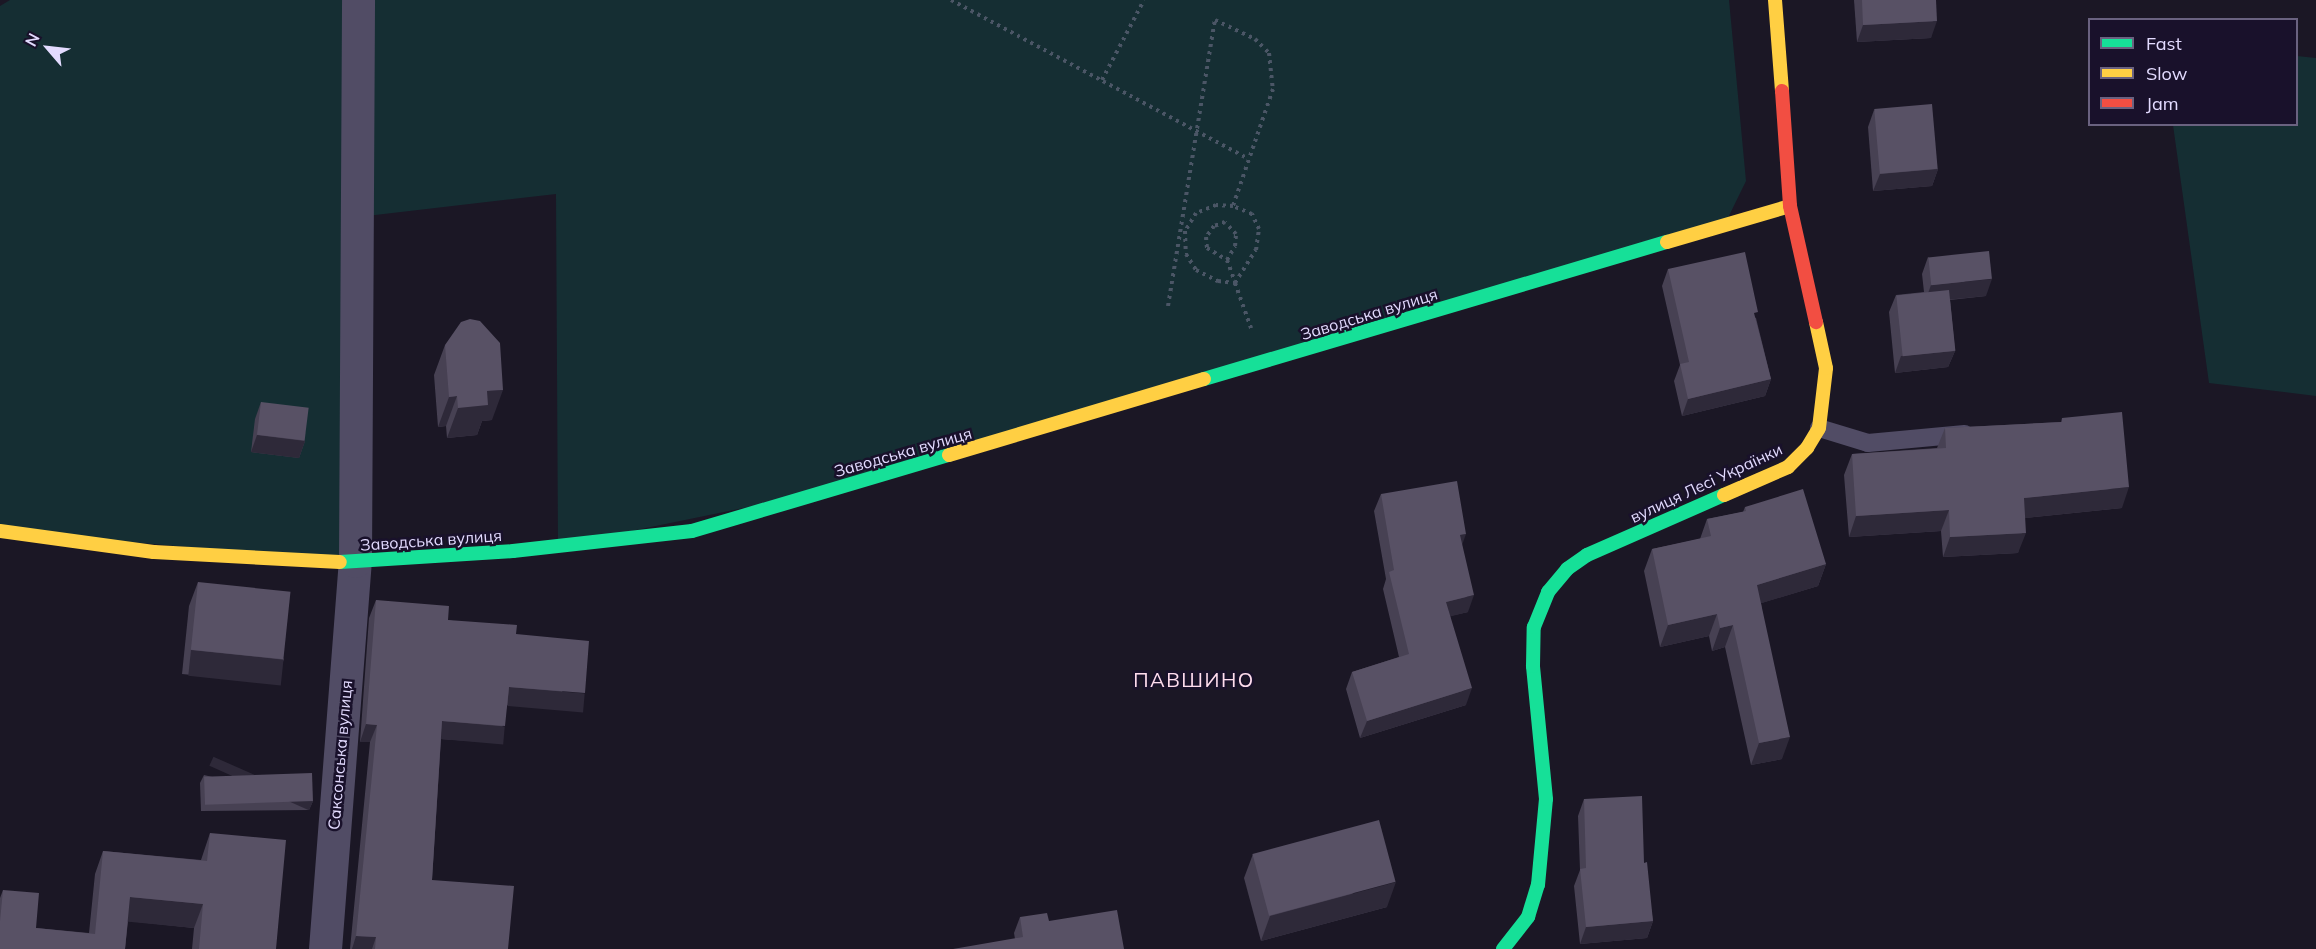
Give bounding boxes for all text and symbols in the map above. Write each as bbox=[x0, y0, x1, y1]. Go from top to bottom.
north arrow bbox=[18, 18, 78, 78]
legend bbox=[2088, 18, 2298, 126]
text: N bbox=[20, 30, 44, 50]
text: Fast bbox=[2146, 32, 2182, 55]
text: Slow bbox=[2146, 62, 2187, 85]
text: Jam bbox=[2146, 92, 2179, 115]
street label: Заводська вулиця bbox=[1298, 284, 1440, 344]
street label: Заводська вулиця bbox=[832, 423, 974, 481]
street label: вулиця Лесі Українки bbox=[1627, 439, 1785, 527]
street label: Заводська вулиця bbox=[359, 525, 503, 555]
district label: ПАВШИНО bbox=[1133, 667, 1255, 691]
street label: Саксонська вулиця bbox=[324, 679, 356, 831]

